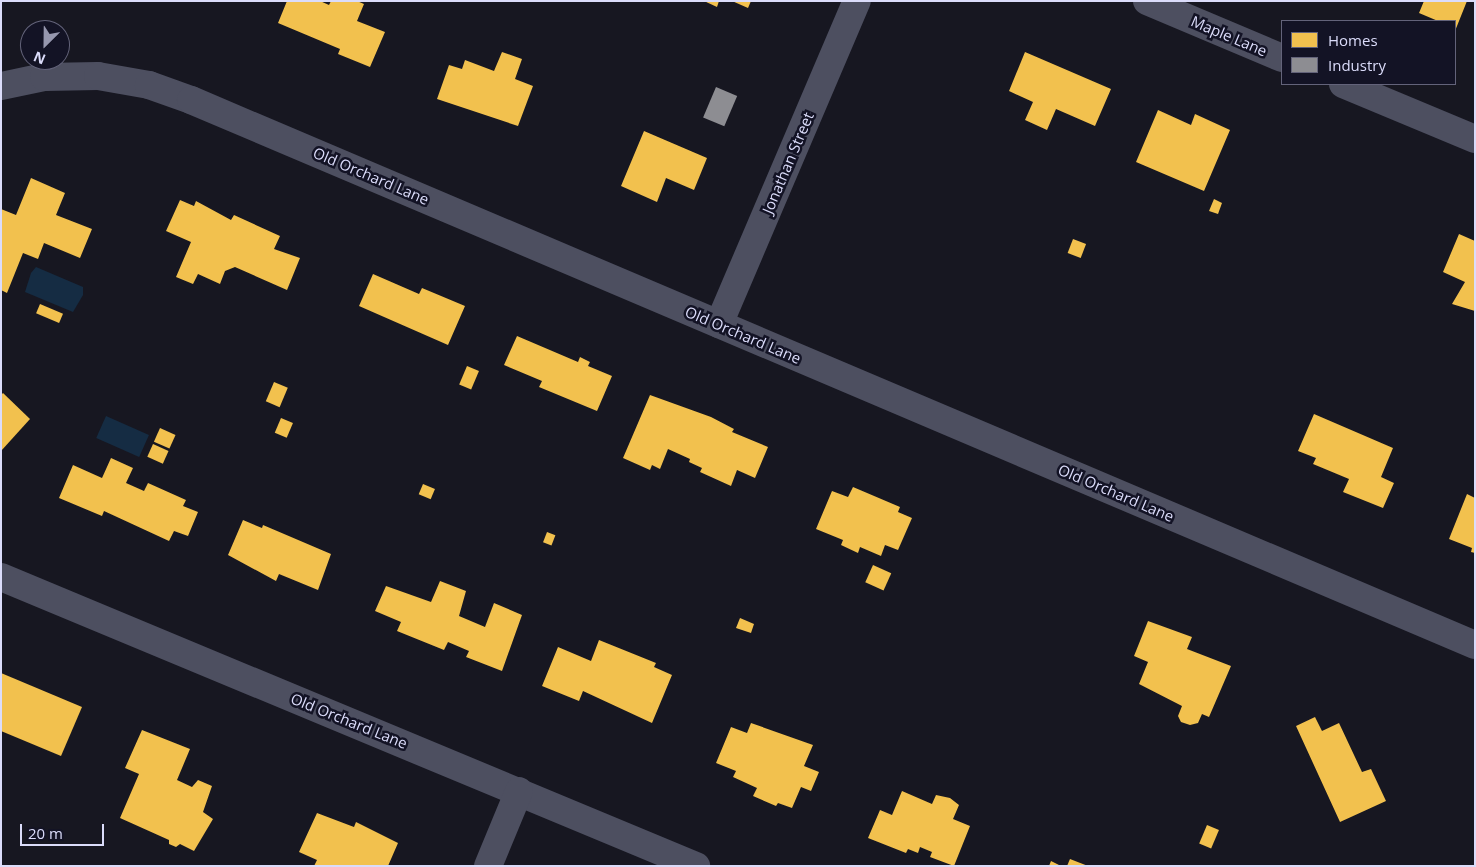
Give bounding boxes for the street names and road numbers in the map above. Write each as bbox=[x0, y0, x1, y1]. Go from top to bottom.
street label: Maple Lane bbox=[1188, 12, 1270, 60]
street label: Jonathan Street bbox=[759, 110, 817, 216]
street label: Old Orchard Lane bbox=[310, 143, 432, 209]
street label: Old Orchard Lane bbox=[682, 302, 804, 368]
street label: Old Orchard Lane bbox=[1055, 460, 1177, 526]
street label: Old Orchard Lane bbox=[288, 689, 410, 753]

